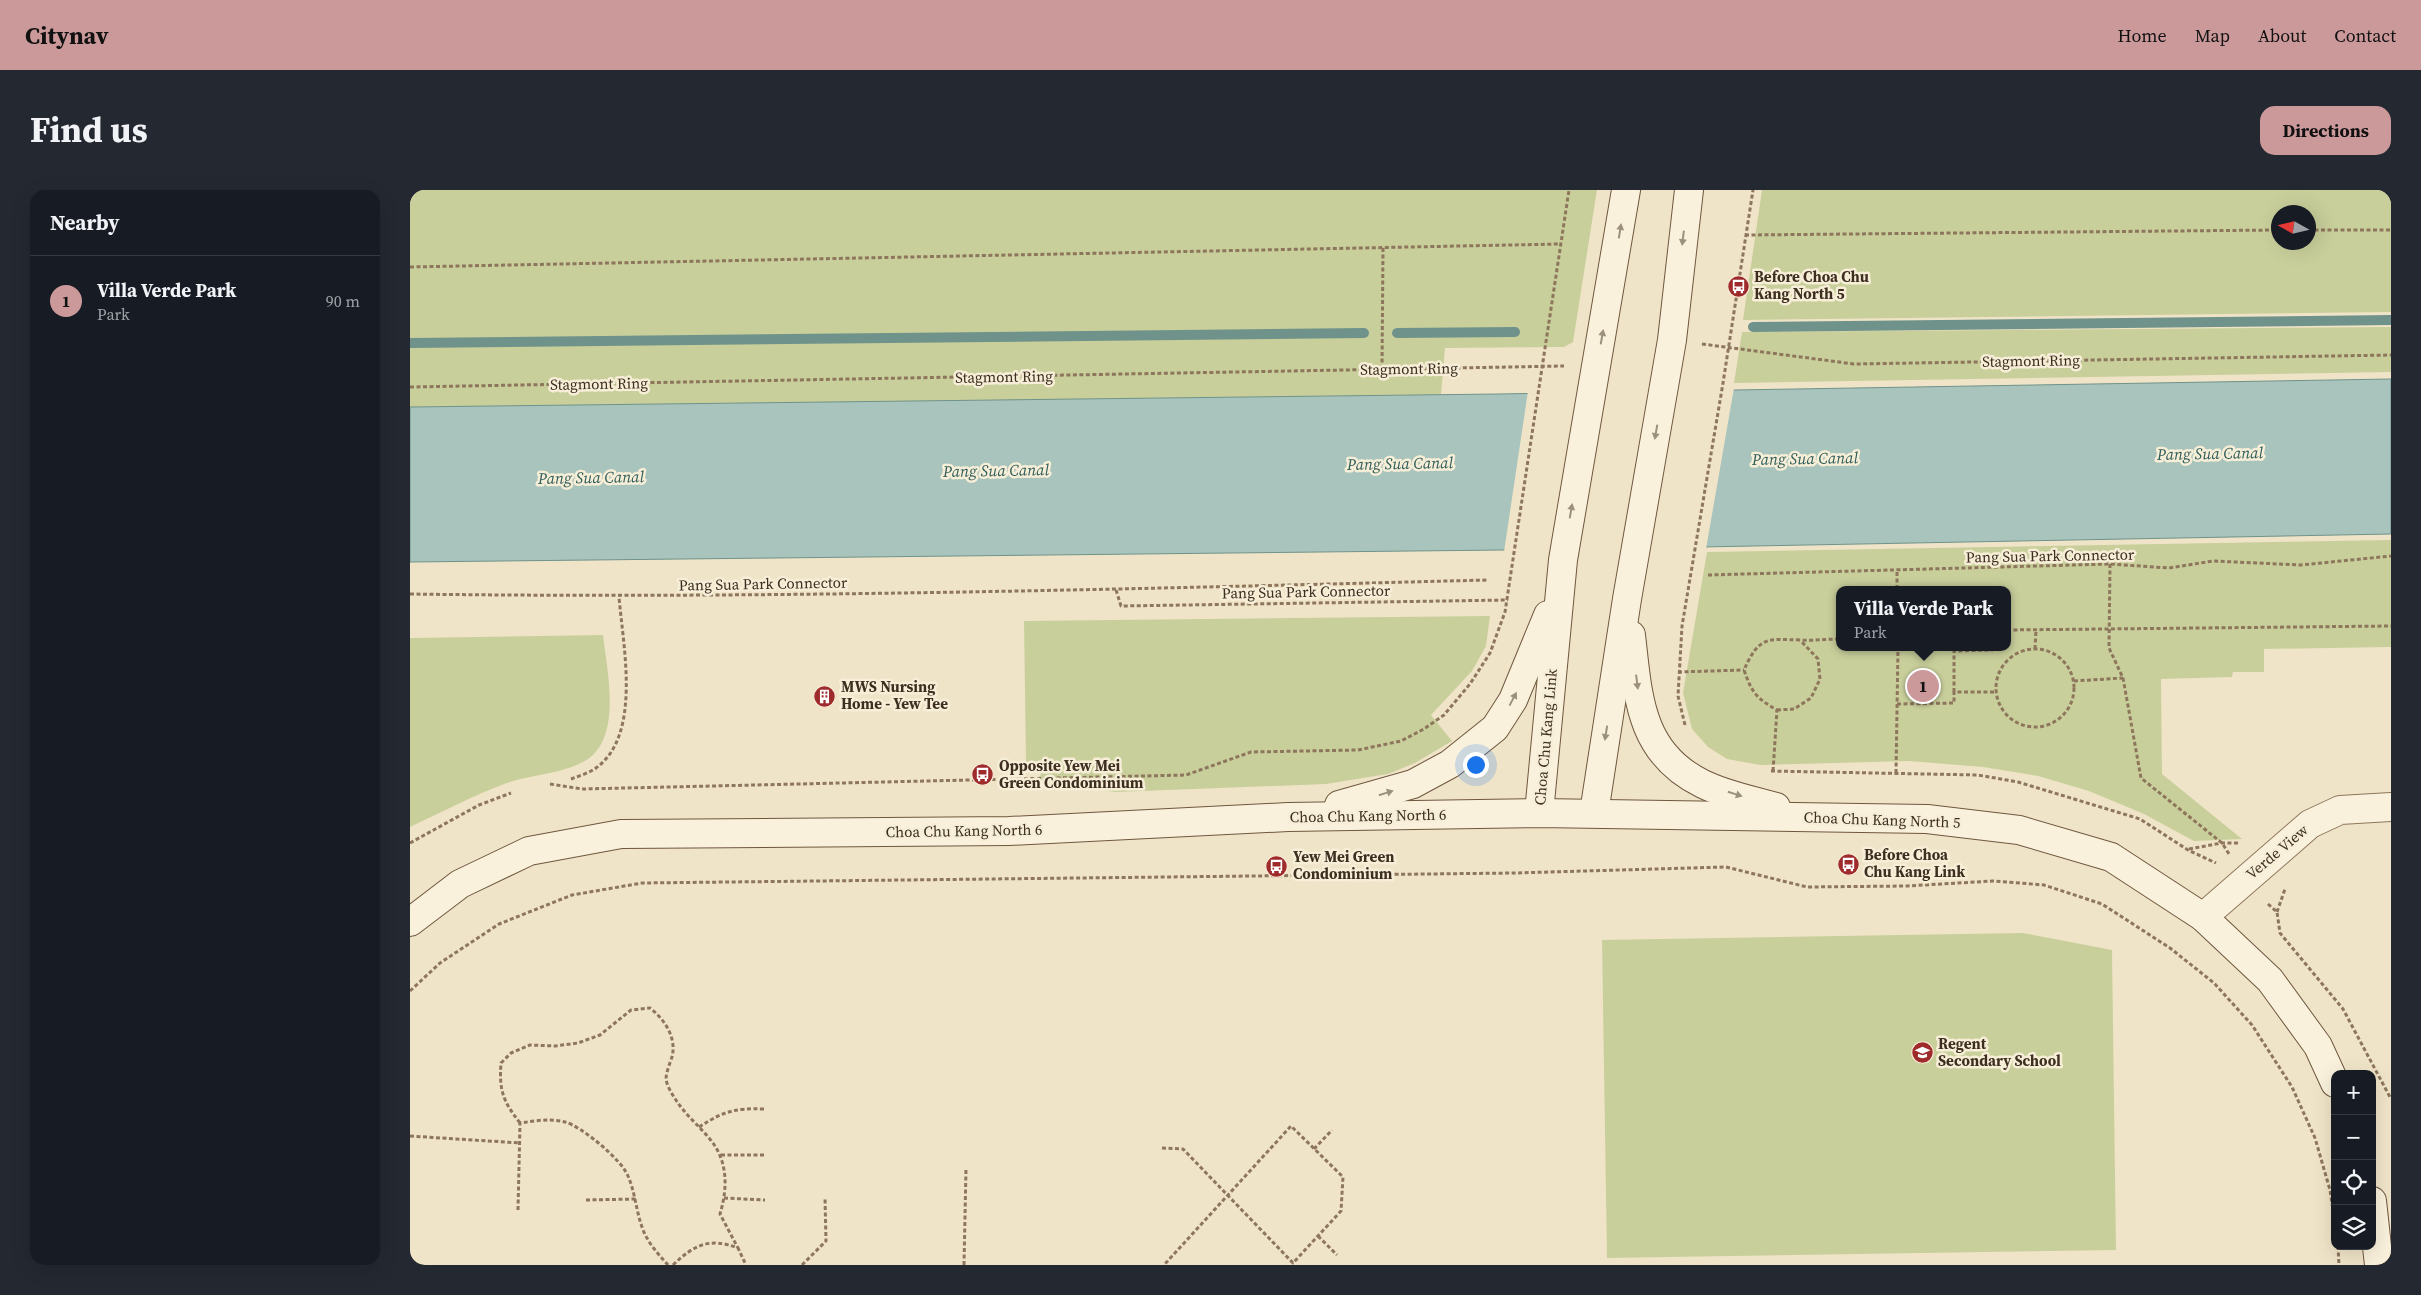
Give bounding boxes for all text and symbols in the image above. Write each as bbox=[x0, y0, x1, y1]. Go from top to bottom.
text: Citynav bbox=[25, 19, 109, 52]
text: Home bbox=[2118, 23, 2167, 48]
text: Map bbox=[2195, 23, 2230, 48]
text: About bbox=[2258, 23, 2306, 48]
text: Contact bbox=[2334, 23, 2396, 48]
text: Find us bbox=[30, 106, 148, 154]
button: Directions bbox=[2260, 106, 2391, 155]
north arrow bbox=[2271, 205, 2316, 250]
text: Nearby bbox=[50, 208, 120, 237]
one-way arrow bbox=[1616, 222, 1624, 238]
one-way arrow bbox=[1679, 231, 1687, 247]
place label: Before Choa Chu Kang North 5 bbox=[1754, 266, 1869, 304]
bus stop icon: Before Choa Chu Kang North 5 bbox=[1726, 274, 1750, 298]
text: Villa Verde Park bbox=[97, 277, 236, 303]
text: 1 bbox=[62, 290, 70, 312]
text: 90 m bbox=[326, 290, 360, 312]
text: Park bbox=[97, 303, 130, 325]
one-way arrow bbox=[1599, 329, 1607, 345]
street label: Stagmont Ring bbox=[1982, 349, 2080, 372]
street label: Stagmont Ring bbox=[1360, 357, 1458, 380]
street label: Stagmont Ring bbox=[955, 365, 1053, 388]
street label: Stagmont Ring bbox=[550, 372, 648, 395]
one-way arrow bbox=[1651, 425, 1659, 441]
water label: Pang Sua Canal bbox=[2156, 441, 2264, 465]
water label: Pang Sua Canal bbox=[1751, 446, 1859, 470]
water label: Pang Sua Canal bbox=[1346, 451, 1454, 475]
water label: Pang Sua Canal bbox=[942, 458, 1050, 482]
water label: Pang Sua Canal bbox=[537, 465, 645, 489]
one-way arrow bbox=[1568, 503, 1576, 519]
street label: Pang Sua Park Connector bbox=[1965, 544, 2135, 567]
street label: Pang Sua Park Connector bbox=[678, 572, 848, 595]
street label: Pang Sua Park Connector bbox=[1221, 580, 1391, 603]
popup bbox=[1836, 586, 2011, 651]
text: Villa Verde Park bbox=[1854, 595, 1993, 621]
text: Park bbox=[1854, 621, 1887, 643]
street label: Choa Chu Kang Link bbox=[1529, 667, 1562, 806]
pin: 1 bbox=[1907, 667, 1939, 705]
one-way arrow bbox=[1633, 674, 1641, 690]
place label: MWS Nursing Home - Yew Tee bbox=[841, 676, 948, 714]
building icon: MWS Nursing Home - Yew Tee bbox=[813, 684, 837, 708]
one-way arrow bbox=[1509, 691, 1517, 706]
one-way arrow bbox=[1602, 726, 1610, 742]
your location bbox=[1463, 752, 1489, 778]
place label: Opposite Yew Mei Green Condominium bbox=[999, 755, 1144, 793]
bus stop icon: Opposite Yew Mei Green Condominium bbox=[971, 763, 995, 787]
one-way arrow bbox=[1379, 788, 1394, 796]
one-way arrow bbox=[1728, 791, 1743, 799]
street label: Choa Chu Kang North 6 bbox=[1289, 804, 1447, 827]
street label: Choa Chu Kang North 5 bbox=[1803, 806, 1961, 833]
street label: Choa Chu Kang North 6 bbox=[885, 819, 1043, 842]
street label: Verde View bbox=[2241, 819, 2313, 884]
place label: Before Choa Chu Kang Link bbox=[1864, 844, 1965, 882]
place label: Yew Mei Green Condominium bbox=[1293, 846, 1394, 884]
bus stop icon: Before Choa Chu Kang Link bbox=[1836, 852, 1860, 876]
bus stop icon: Yew Mei Green Condominium bbox=[1265, 854, 1289, 878]
place label: Regent Secondary School bbox=[1938, 1033, 2061, 1071]
school or university icon: Regent Secondary School bbox=[1910, 1041, 1934, 1065]
map controls bbox=[2331, 1070, 2376, 1250]
button: + bbox=[2331, 1070, 2376, 1115]
button: − bbox=[2331, 1115, 2376, 1160]
button: locate bbox=[2331, 1160, 2376, 1205]
button: layers bbox=[2331, 1205, 2376, 1250]

